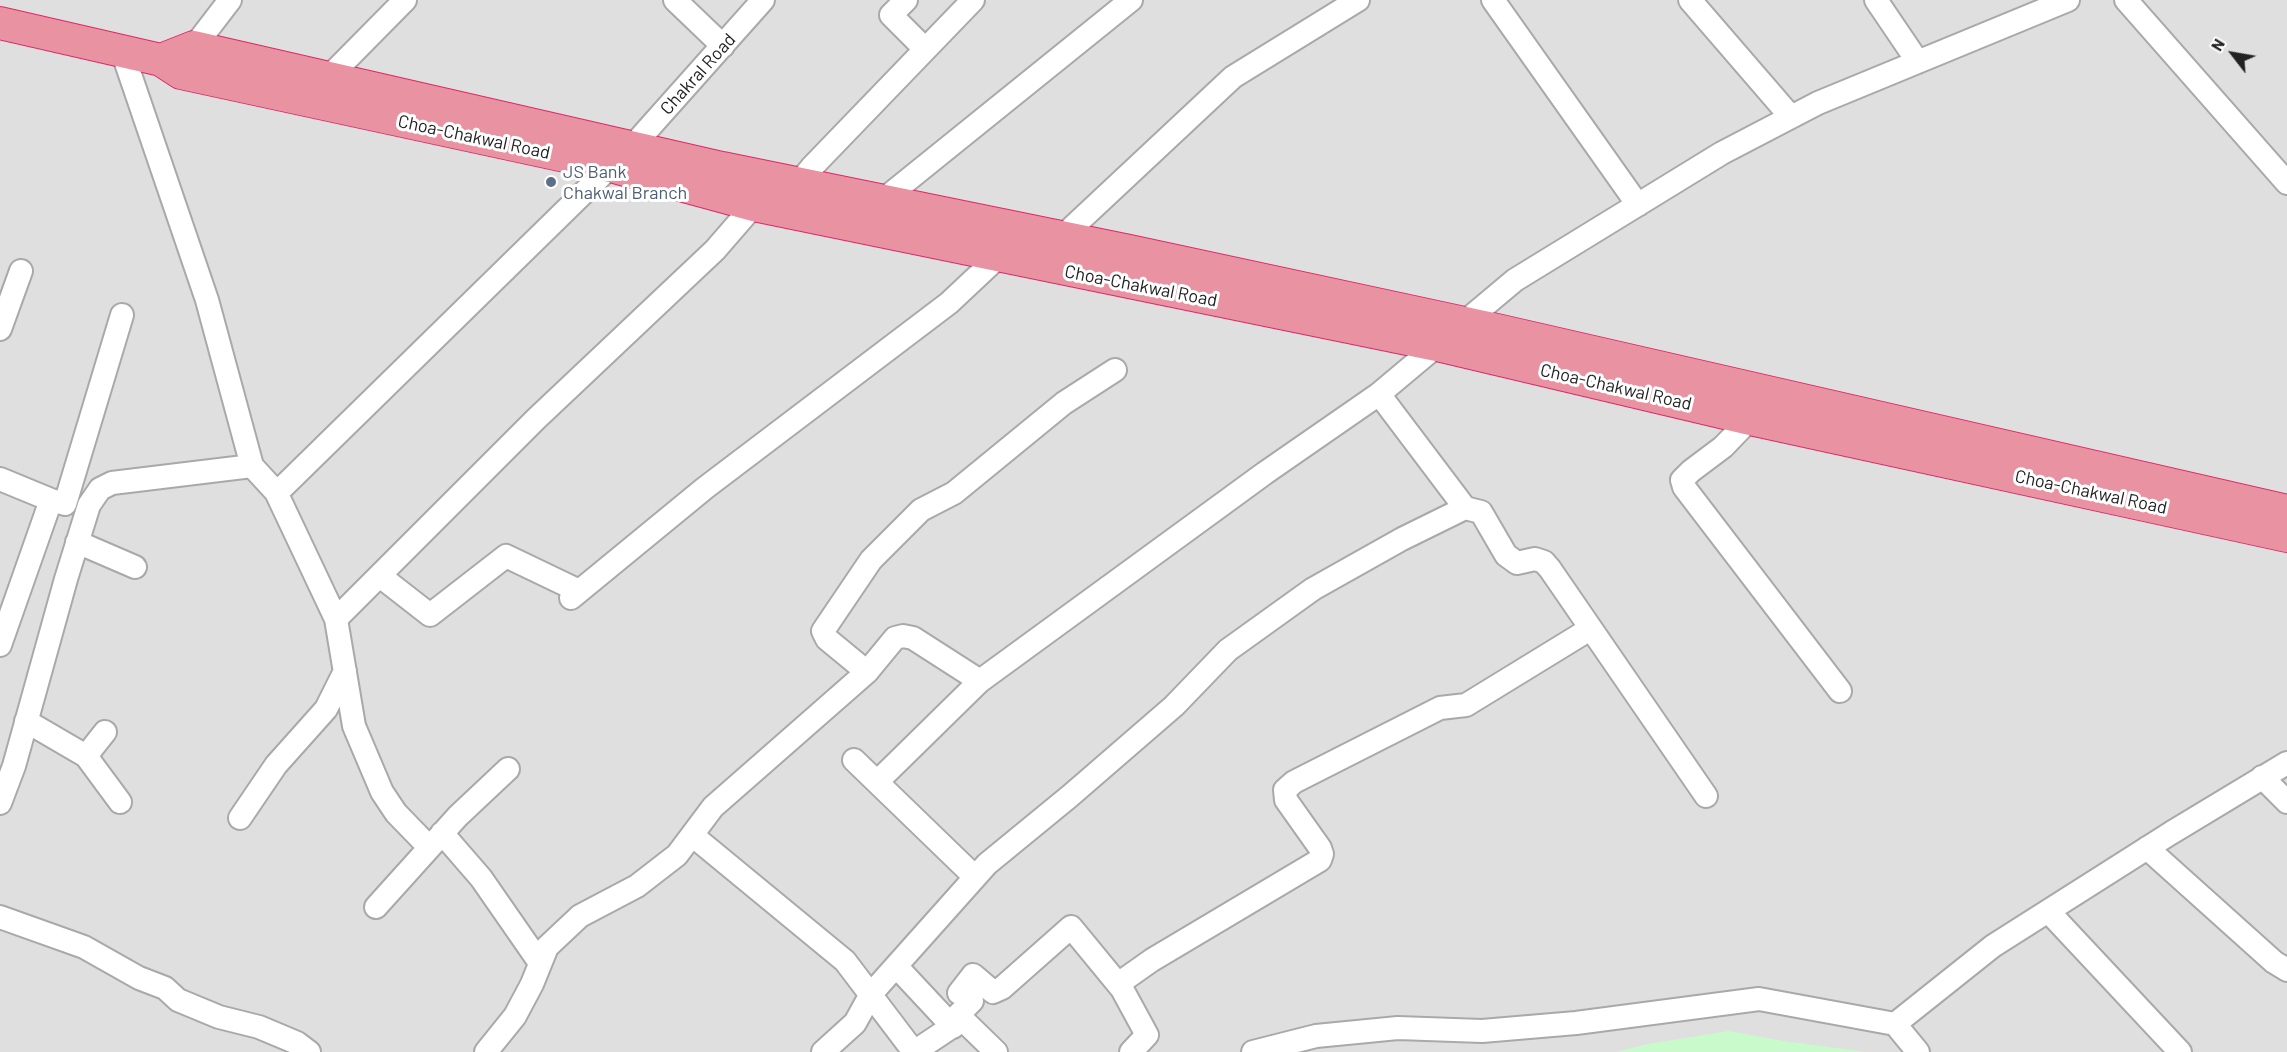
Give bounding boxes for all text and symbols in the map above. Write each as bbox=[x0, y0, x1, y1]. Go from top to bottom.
north arrow bbox=[2203, 24, 2263, 84]
street label: Chakral Road bbox=[656, 29, 740, 119]
text: N bbox=[2206, 35, 2228, 54]
street label: Choa-Chakwal Road bbox=[396, 110, 552, 164]
place label: JS Bank Chakwal Branch bbox=[563, 161, 687, 204]
marker: JS Bank Chakwal Branch bbox=[544, 175, 558, 189]
street label: Choa-Chakwal Road bbox=[1063, 261, 1219, 311]
street label: Choa-Chakwal Road bbox=[1538, 359, 1694, 415]
street label: Choa-Chakwal Road bbox=[2013, 465, 2169, 519]

